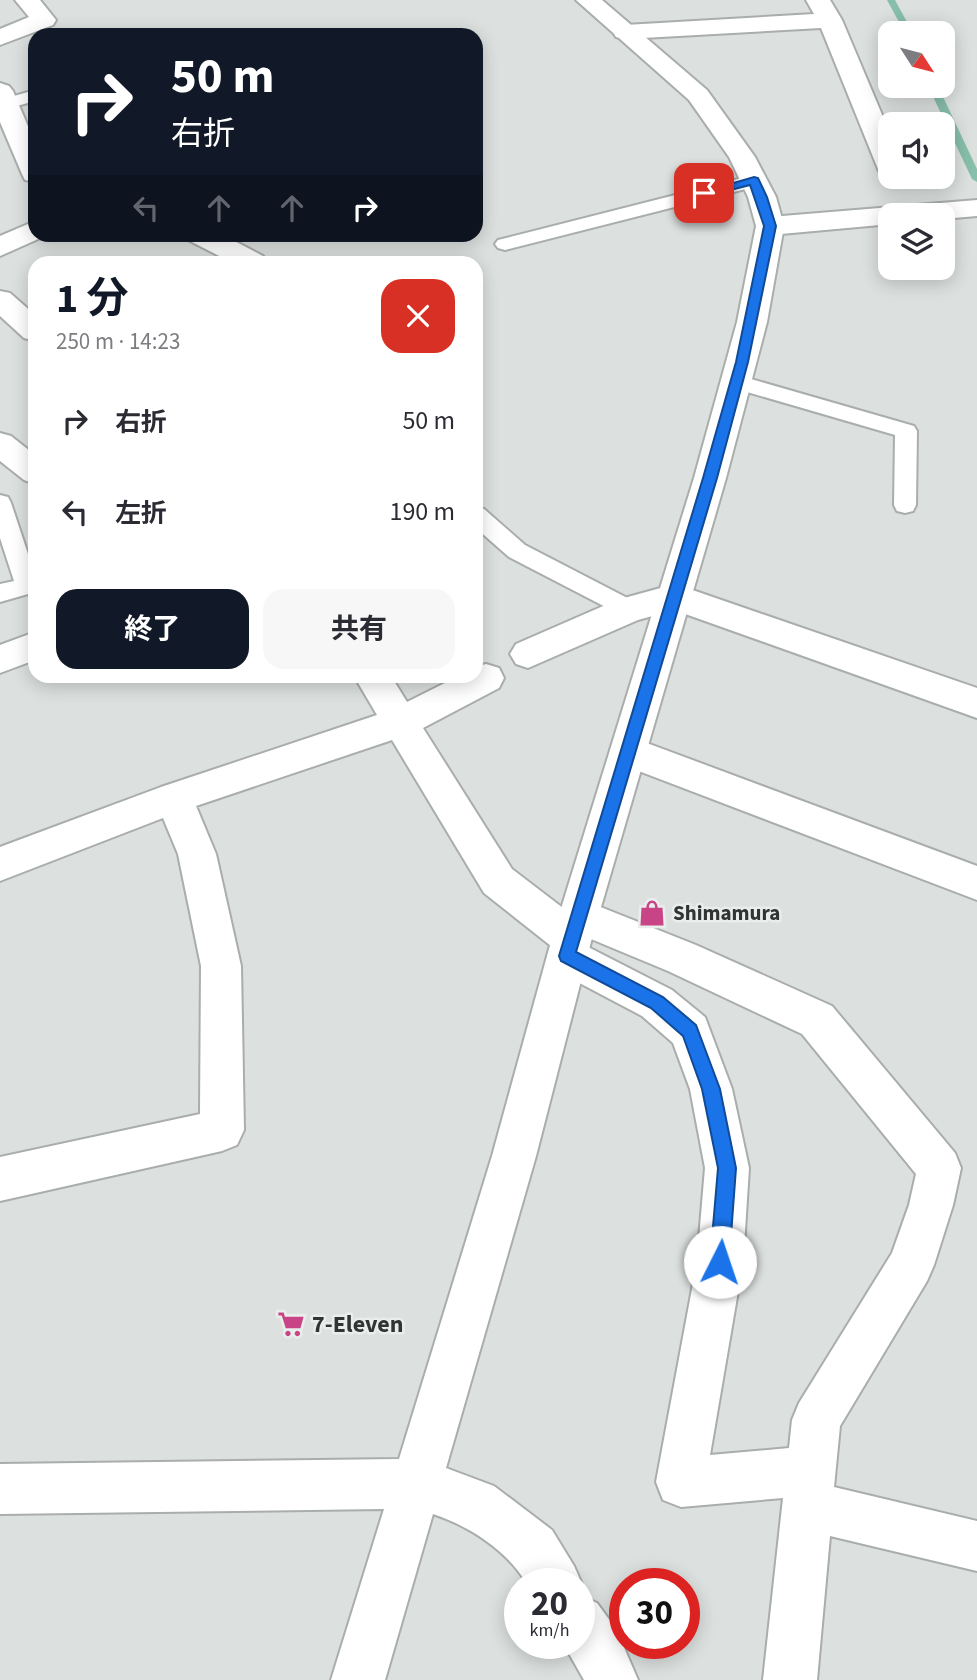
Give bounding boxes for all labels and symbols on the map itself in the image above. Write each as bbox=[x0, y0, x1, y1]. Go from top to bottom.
north arrow bbox=[878, 21, 956, 98]
pin bbox=[674, 163, 734, 223]
shop icon: Shimamura bbox=[637, 898, 667, 928]
place label: Shimamura bbox=[673, 898, 780, 928]
position arrow bbox=[683, 1225, 757, 1299]
place label: 7-Eleven bbox=[312, 1307, 403, 1342]
supermarket icon: 7-Eleven bbox=[276, 1309, 306, 1339]
speed limit sign: 30 bbox=[609, 1568, 700, 1659]

